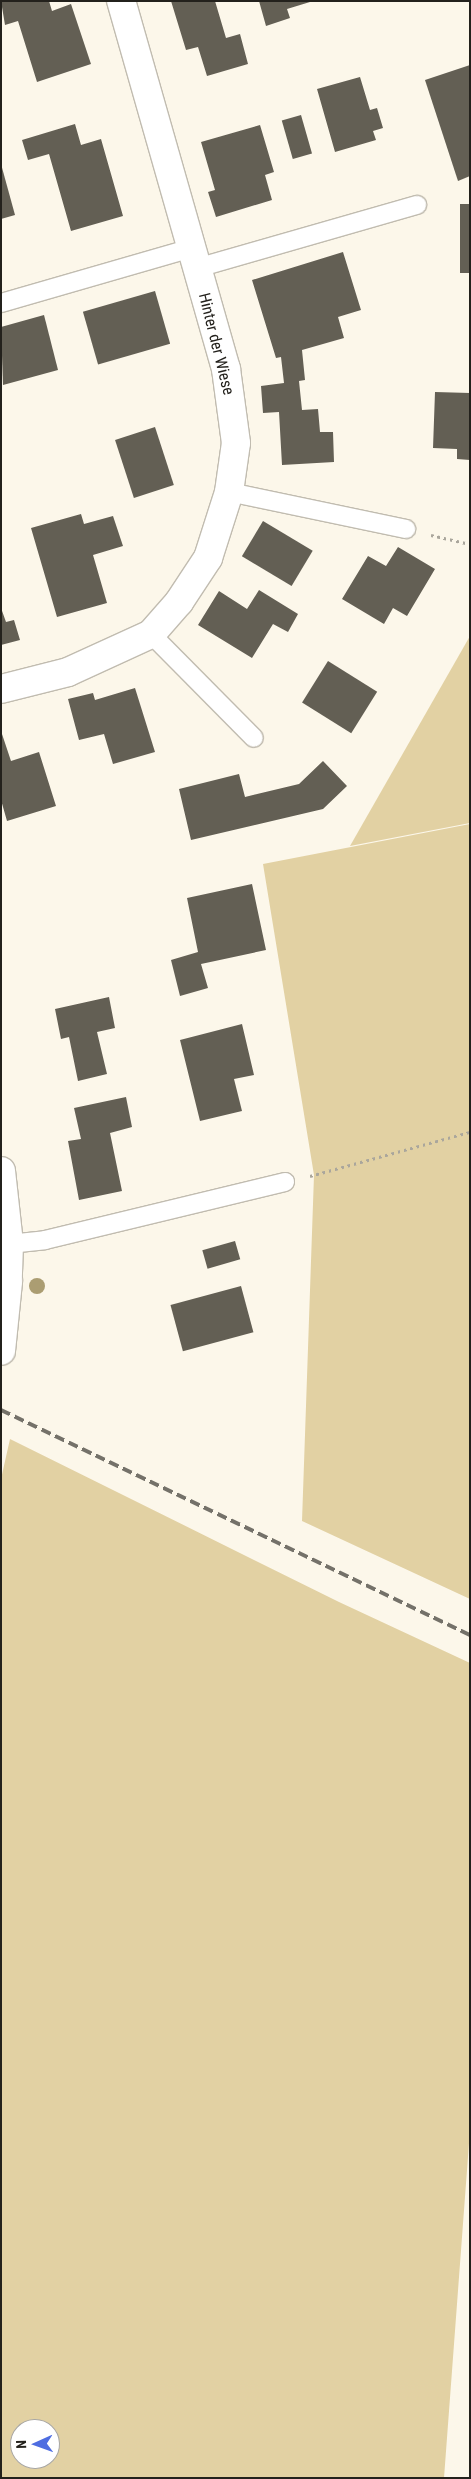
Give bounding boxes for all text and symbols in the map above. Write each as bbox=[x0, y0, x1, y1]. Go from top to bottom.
street label: Hinter der Wiese bbox=[194, 291, 238, 397]
north arrow bbox=[10, 2419, 60, 2469]
text: N bbox=[13, 2440, 29, 2449]

